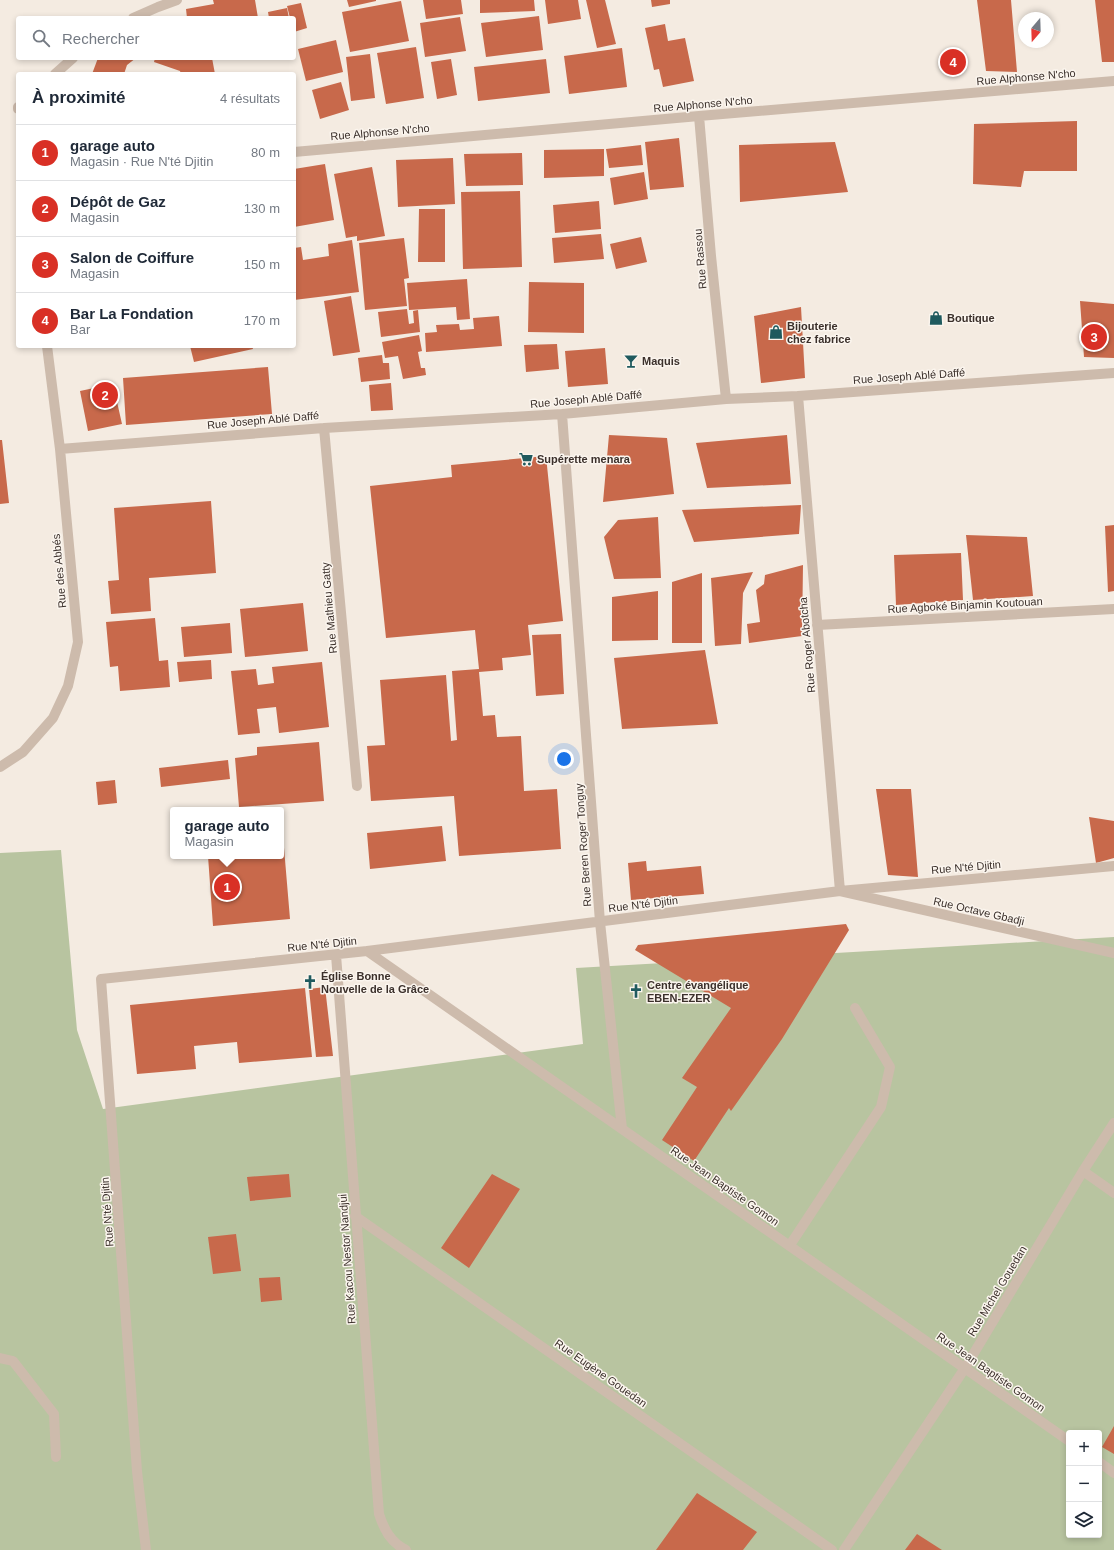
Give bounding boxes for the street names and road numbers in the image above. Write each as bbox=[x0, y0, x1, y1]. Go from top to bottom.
street label: Rue Alphonse N'cho bbox=[976, 67, 1076, 87]
street label: Rue Alphonse N'cho bbox=[653, 94, 753, 114]
street label: Rue Alphonse N'cho bbox=[330, 122, 430, 142]
street label: Rue Rassou bbox=[691, 228, 709, 290]
street label: Rue Joseph Ablé Daffé bbox=[853, 366, 965, 386]
street label: Rue Joseph Ablé Daffé bbox=[530, 388, 642, 410]
street label: Rue Joseph Ablé Daffé bbox=[207, 409, 319, 431]
street label: Rue des Abbés bbox=[50, 533, 68, 609]
street label: Rue Mathieu Gatty bbox=[319, 561, 339, 654]
street label: Rue Agboké Binjamin Koutouan bbox=[887, 595, 1043, 615]
street label: Rue Roger Abotcha bbox=[797, 596, 817, 693]
street label: Rue Beren Roger Tonguy bbox=[573, 782, 593, 907]
street label: Rue N'té Djitin bbox=[931, 858, 1001, 876]
street label: Rue N'té Djitin bbox=[608, 894, 678, 914]
street label: Rue Octave Gbadji bbox=[932, 895, 1026, 927]
street label: Rue N'té Djitin bbox=[287, 934, 357, 954]
street label: Rue Jean Baptiste Gomon bbox=[669, 1144, 781, 1228]
street label: Rue N'té Djitin bbox=[99, 1177, 115, 1247]
street label: Rue Kacou Nestor Nandjui bbox=[336, 1194, 358, 1324]
street label: Rue Michel Gouedan bbox=[965, 1244, 1029, 1338]
street label: Rue Jean Baptiste Gomon bbox=[935, 1330, 1047, 1414]
street label: Rue Eugène Gouedan bbox=[553, 1337, 649, 1409]

